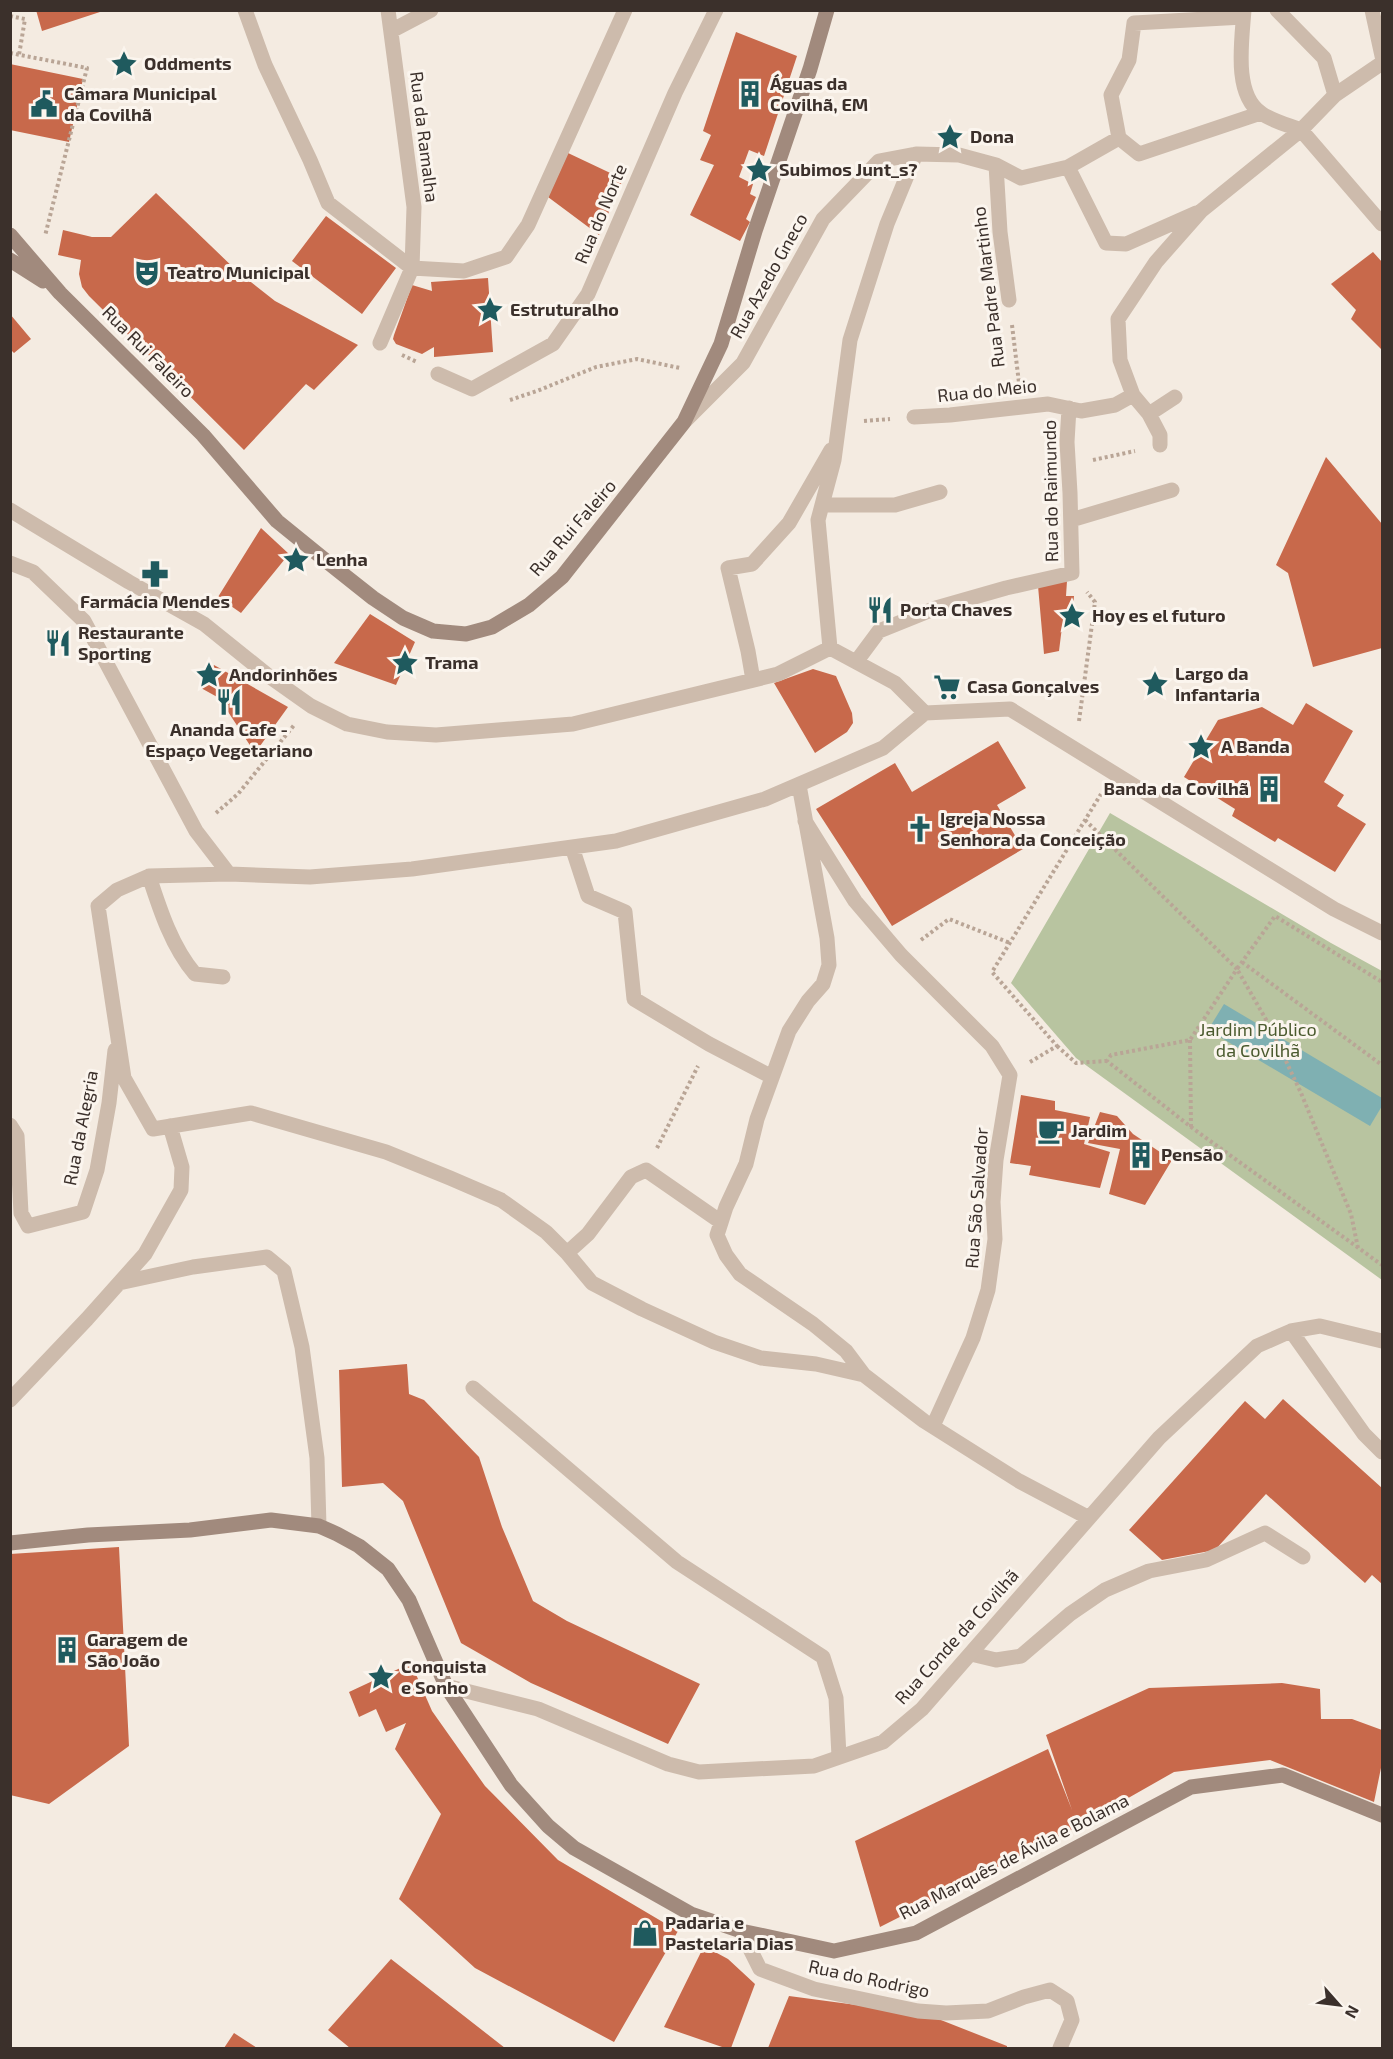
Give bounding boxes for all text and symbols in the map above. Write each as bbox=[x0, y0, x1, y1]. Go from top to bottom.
place icon: Oddments bbox=[109, 49, 139, 79]
place label: Oddments bbox=[144, 52, 232, 74]
street label: Rua da Ramalha bbox=[406, 70, 444, 204]
place label: Águas da Covilhã, EM bbox=[770, 72, 868, 115]
building icon: Águas da Covilhã, EM bbox=[735, 79, 765, 109]
place label: Câmara Municipal da Covilhã bbox=[64, 82, 217, 125]
public building icon: Câmara Municipal da Covilhã bbox=[29, 89, 59, 119]
place icon: Dona bbox=[935, 122, 965, 152]
place label: Dona bbox=[970, 125, 1014, 147]
place icon: Subimos Junt_s? bbox=[744, 155, 774, 185]
place label: Subimos Junt_s? bbox=[779, 158, 918, 180]
street label: Rua do Norte bbox=[569, 160, 631, 267]
street label: Rua Padre Martinho bbox=[967, 205, 1009, 369]
street label: Rua Azedo Gneco bbox=[725, 209, 812, 342]
theatre icon: Teatro Municipal bbox=[132, 258, 162, 288]
place label: Teatro Municipal bbox=[167, 261, 310, 283]
place icon: Estruturalho bbox=[475, 295, 505, 325]
place label: Estruturalho bbox=[510, 298, 619, 320]
street label: Rua Rui Faleiro bbox=[98, 301, 199, 402]
street label: Rua do Meio bbox=[936, 374, 1038, 406]
street label: Rua do Raimundo bbox=[1038, 420, 1062, 562]
street label: Rua Rui Faleiro bbox=[524, 474, 620, 580]
place icon: Lenha bbox=[281, 545, 311, 575]
place label: Lenha bbox=[316, 548, 368, 570]
pharmacy icon: Farmácia Mendes bbox=[140, 559, 170, 589]
place label: Farmácia Mendes bbox=[80, 590, 230, 612]
restaurant icon: Porta Chaves bbox=[865, 595, 895, 625]
place label: Porta Chaves bbox=[900, 598, 1012, 620]
place icon: Hoy es el futuro bbox=[1057, 601, 1087, 631]
place label: Hoy es el futuro bbox=[1092, 604, 1226, 626]
place label: Restaurante Sporting bbox=[78, 621, 184, 664]
restaurant icon: Restaurante Sporting bbox=[43, 628, 73, 658]
place icon: Trama bbox=[390, 648, 420, 678]
place label: Trama bbox=[425, 651, 478, 673]
place icon: Andorinhões bbox=[194, 660, 224, 690]
place label: Largo da Infantaria bbox=[1175, 662, 1260, 705]
place label: Andorinhões bbox=[229, 663, 338, 685]
place icon: Largo da Infantaria bbox=[1140, 669, 1170, 699]
supermarket icon: Casa Gonçalves bbox=[932, 672, 962, 702]
place label: Casa Gonçalves bbox=[967, 675, 1099, 698]
restaurant icon: Ananda Cafe - Espaço Vegetariano bbox=[214, 687, 244, 717]
place label: Ananda Cafe - Espaço Vegetariano bbox=[145, 718, 313, 762]
place icon: A Banda bbox=[1186, 732, 1216, 762]
place label: A Banda bbox=[1221, 735, 1290, 757]
building icon: Banda da Covilhã bbox=[1254, 774, 1284, 804]
place label: Banda da Covilhã bbox=[1103, 777, 1249, 799]
place label: Igreja Nossa Senhora da Conceição bbox=[940, 807, 1126, 851]
church icon: Igreja Nossa Senhora da Conceição bbox=[905, 814, 935, 844]
park label: Jardim Público da Covilhã bbox=[1199, 1018, 1317, 1061]
street label: Rua da Alegria bbox=[58, 1068, 102, 1187]
cafe icon: Jardim bbox=[1036, 1116, 1066, 1146]
place label: Jardim bbox=[1071, 1119, 1127, 1141]
street label: Rua São Salvador bbox=[960, 1127, 992, 1269]
building icon: Pensão bbox=[1126, 1140, 1156, 1170]
place label: Pensão bbox=[1161, 1143, 1223, 1165]
street label: Rua Conde da Covilhã bbox=[890, 1564, 1023, 1709]
place label: Garagem de São João bbox=[87, 1628, 188, 1671]
building icon: Garagem de São João bbox=[52, 1635, 82, 1665]
place label: Conquista e Sonho bbox=[401, 1655, 487, 1698]
place icon: Conquista e Sonho bbox=[366, 1662, 396, 1692]
street label: Rua Marquês de Ávila e Bolama bbox=[895, 1788, 1132, 1924]
place label: Padaria e Pastelaria Dias bbox=[665, 1911, 793, 1954]
shop icon: Padaria e Pastelaria Dias bbox=[630, 1918, 660, 1948]
street label: Rua do Rodrigo bbox=[807, 1954, 932, 2002]
north arrow bbox=[1309, 1975, 1369, 2035]
text: N bbox=[1342, 2003, 1364, 2022]

